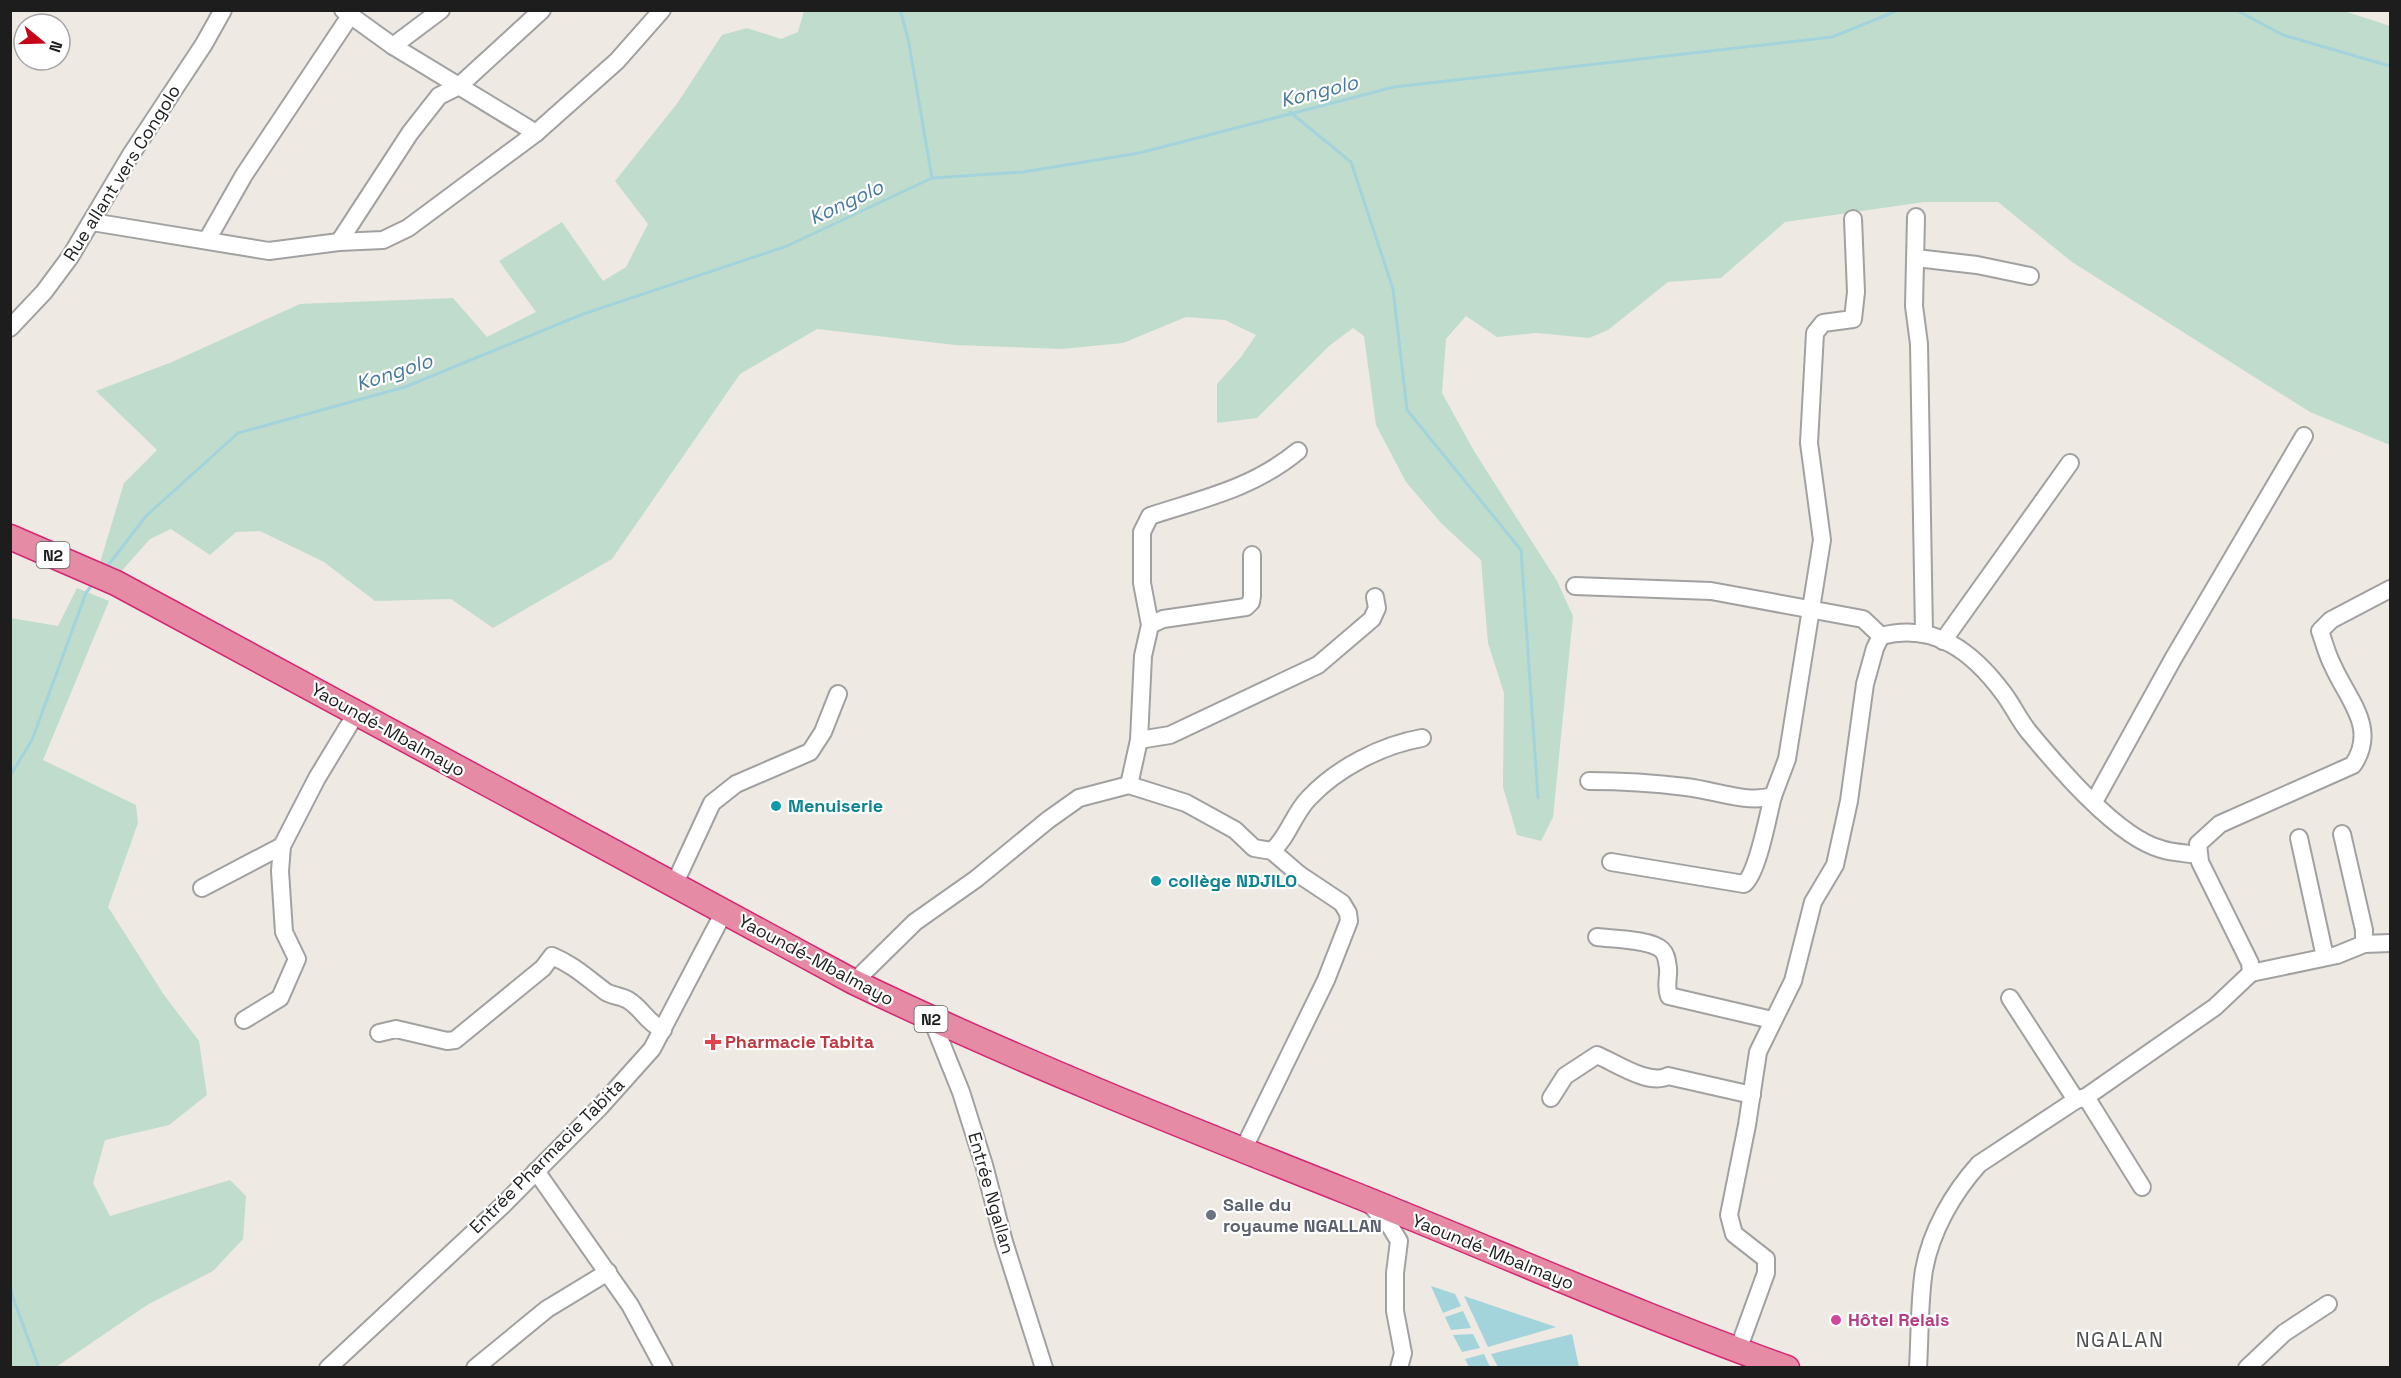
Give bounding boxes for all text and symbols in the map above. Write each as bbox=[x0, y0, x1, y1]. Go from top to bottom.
north arrow bbox=[12, 12, 72, 72]
text: N bbox=[44, 38, 67, 55]
water label: Kongolo bbox=[1278, 69, 1361, 113]
street label: Rue allant vers Congolo bbox=[58, 80, 185, 265]
water label: Kongolo bbox=[805, 173, 888, 230]
water label: Kongolo bbox=[352, 347, 436, 397]
road number: N2 bbox=[36, 542, 70, 568]
street label: Yaoundé-Mbalmayo bbox=[307, 678, 469, 782]
place label: Menuiserie bbox=[788, 794, 883, 817]
marker: Menuiserie bbox=[769, 799, 783, 813]
place label: collège NDJILO bbox=[1168, 869, 1297, 892]
marker: collège NDJILO bbox=[1149, 874, 1163, 888]
street label: Yaoundé-Mbalmayo bbox=[735, 909, 898, 1010]
road number: N2 bbox=[914, 1006, 948, 1032]
place label: Pharmacie Tabita bbox=[725, 1030, 875, 1053]
marker: Pharmacie Tabita bbox=[706, 1035, 720, 1049]
street label: Entrée Pharmacie Tabita bbox=[464, 1073, 629, 1238]
street label: Entrée Ngallan bbox=[963, 1129, 1020, 1256]
place label: Salle du royaume NGALLAN bbox=[1223, 1193, 1382, 1237]
marker: Salle du royaume NGALLAN bbox=[1204, 1208, 1218, 1222]
street label: Yaoundé-Mbalmayo bbox=[1409, 1208, 1578, 1295]
place label: Hôtel Relais bbox=[1848, 1308, 1949, 1331]
marker: Hôtel Relais bbox=[1829, 1313, 1843, 1327]
district label: NGALAN bbox=[2076, 1326, 2164, 1353]

